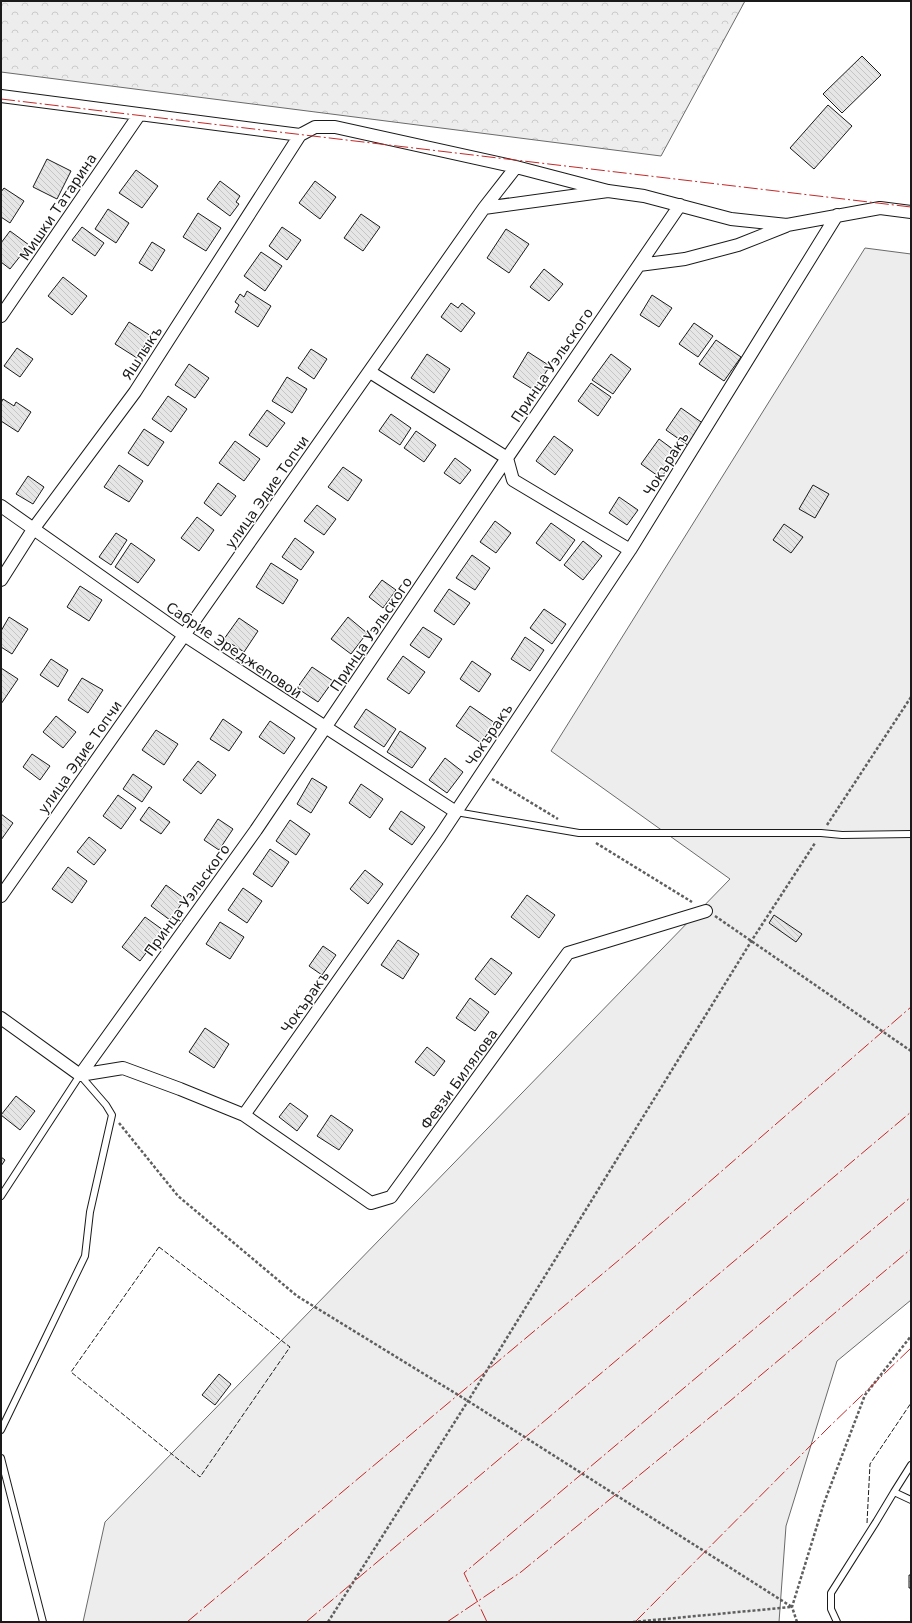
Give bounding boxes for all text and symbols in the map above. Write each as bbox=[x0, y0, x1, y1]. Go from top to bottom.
street label: Мишки Татарина bbox=[16, 150, 100, 264]
street label: Принца Уэльского bbox=[508, 305, 596, 425]
street label: Яшлыкъ bbox=[119, 323, 165, 383]
street label: Чокъракъ bbox=[640, 429, 692, 499]
street label: улица Эдие Топчи bbox=[222, 432, 312, 552]
street label: Принца Уэльского bbox=[327, 574, 415, 694]
street label: Сабрие Эреджеповой bbox=[163, 599, 305, 701]
street label: улица Эдие Топчи bbox=[35, 697, 125, 817]
street label: Чокъракъ bbox=[462, 700, 516, 769]
street label: Принца Уэльского bbox=[141, 841, 233, 959]
street label: Чокъракъ bbox=[278, 968, 332, 1036]
street label: Февзи Билялова bbox=[417, 1026, 501, 1132]

